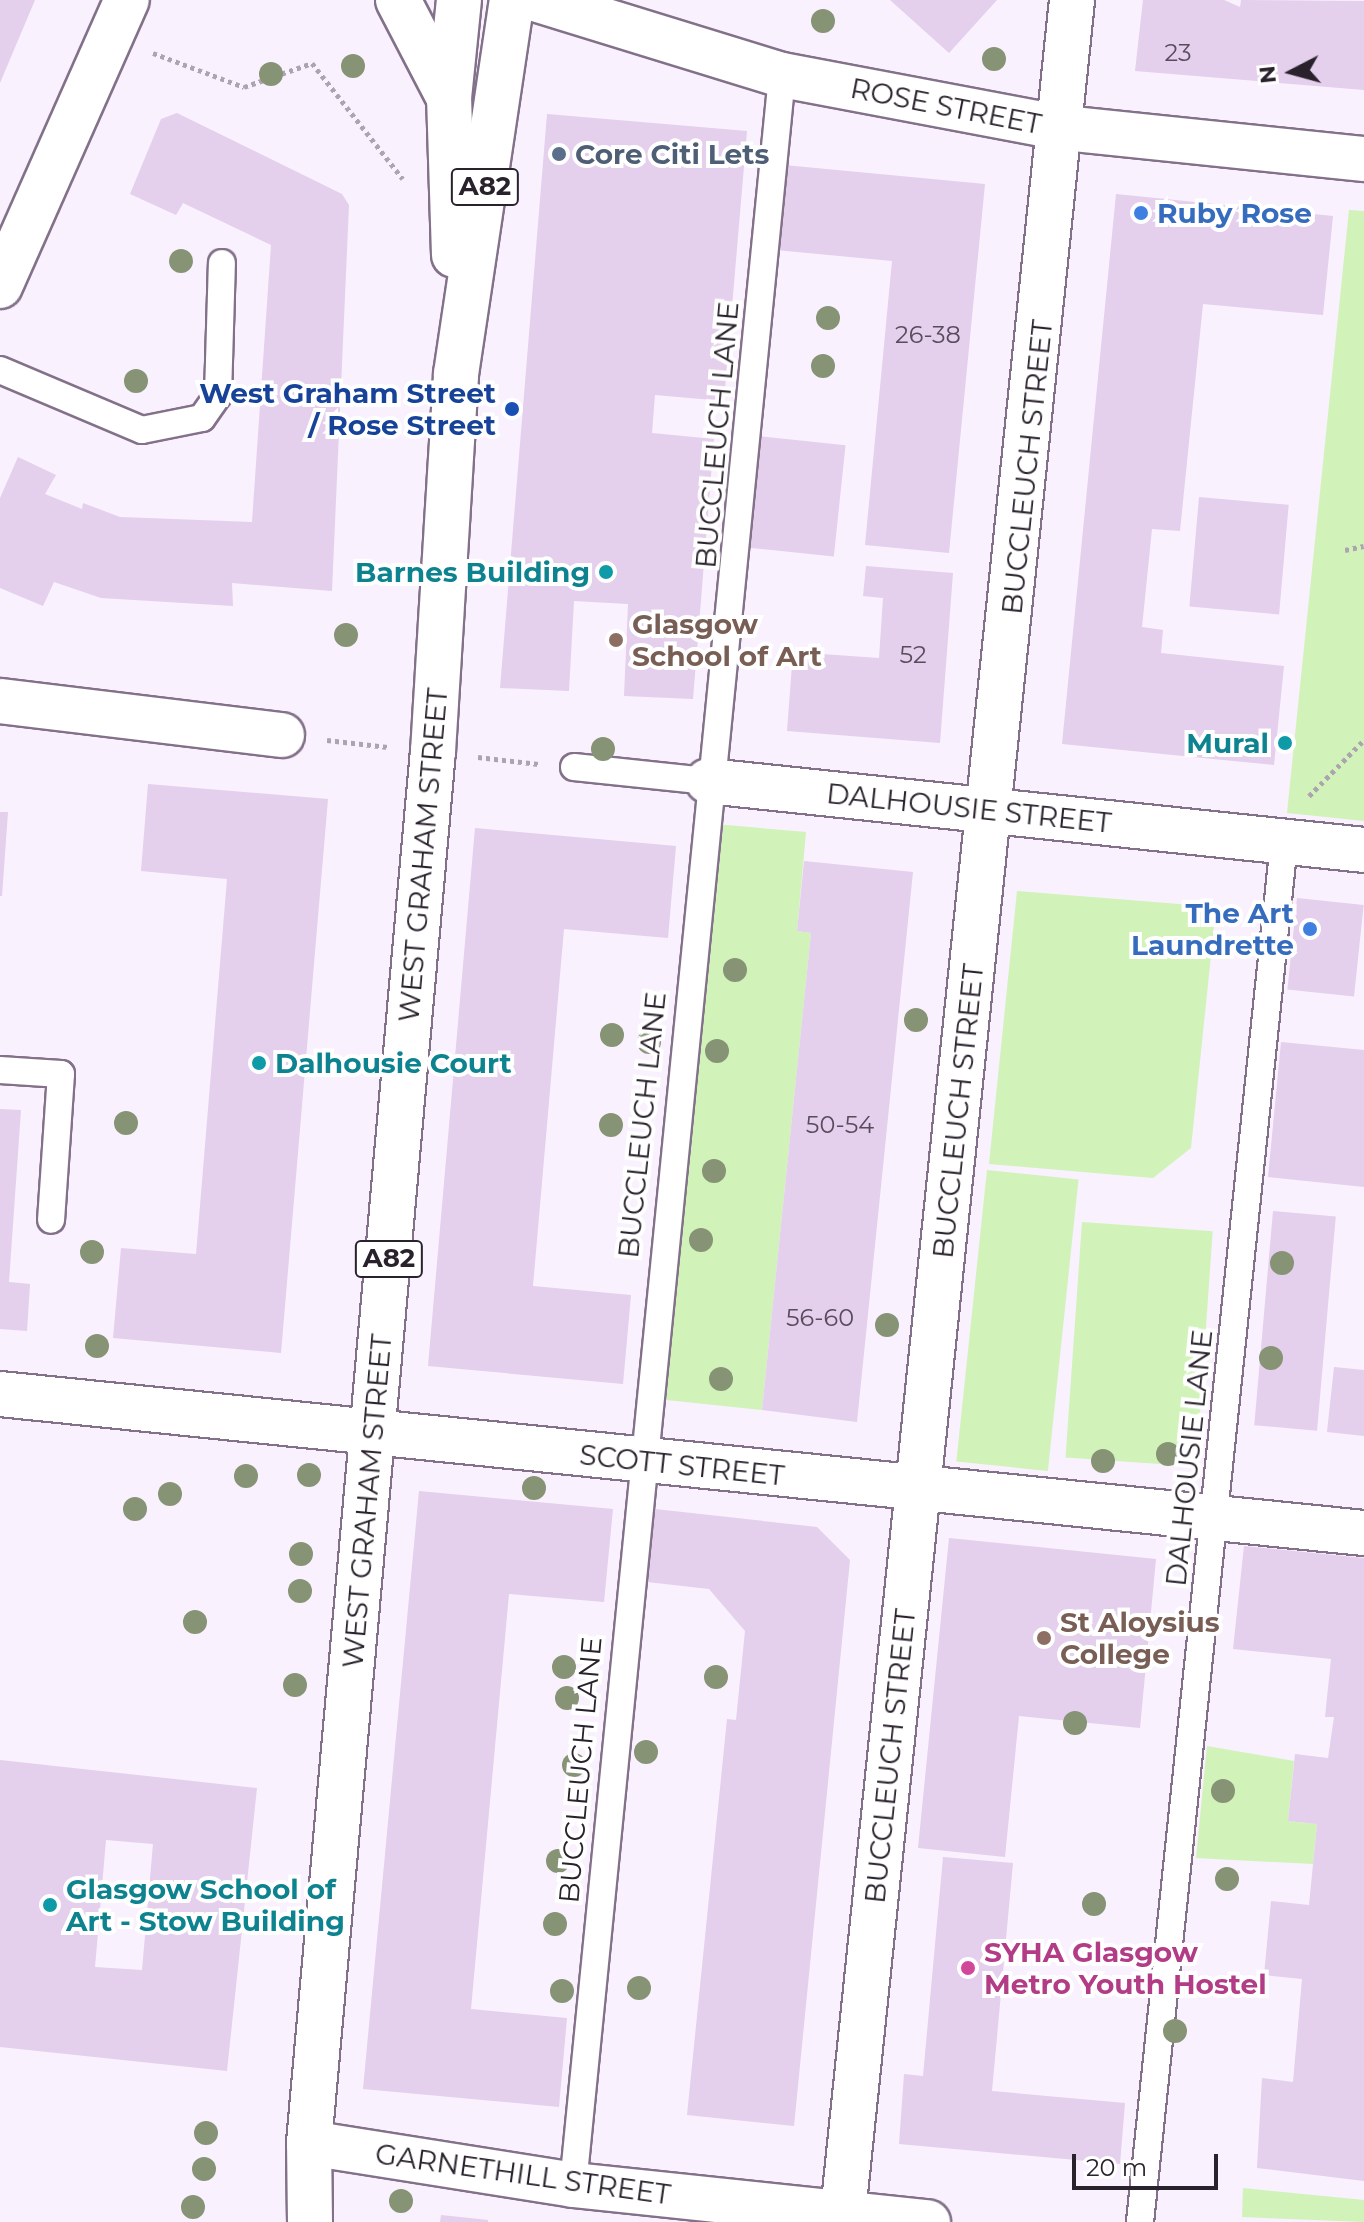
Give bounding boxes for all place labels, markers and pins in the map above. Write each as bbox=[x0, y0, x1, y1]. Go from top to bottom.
place label: Core Citi Lets bbox=[575, 137, 769, 171]
marker: Core Citi Lets bbox=[550, 145, 568, 163]
place label: Ruby Rose bbox=[1157, 196, 1312, 230]
marker: Ruby Rose bbox=[1132, 204, 1150, 222]
place label: West Graham Street / Rose Street bbox=[199, 376, 496, 442]
marker: West Graham Street / Rose Street bbox=[503, 400, 521, 418]
place label: Barnes Building bbox=[355, 555, 590, 589]
marker: Barnes Building bbox=[597, 563, 615, 581]
place label: Glasgow School of Art bbox=[632, 607, 822, 673]
marker: Glasgow School of Art bbox=[607, 631, 625, 649]
place label: Mural bbox=[1186, 726, 1269, 760]
marker: Mural bbox=[1276, 734, 1294, 752]
place label: The Art Laundrette bbox=[1131, 896, 1294, 962]
marker: The Art Laundrette bbox=[1301, 920, 1319, 938]
place label: Dalhousie Court bbox=[275, 1046, 512, 1080]
marker: Dalhousie Court bbox=[250, 1054, 268, 1072]
place label: St Aloysius College bbox=[1060, 1605, 1220, 1671]
marker: St Aloysius College bbox=[1035, 1629, 1053, 1647]
place label: Glasgow School of Art - Stow Building bbox=[66, 1872, 345, 1938]
marker: Glasgow School of Art - Stow Building bbox=[41, 1896, 59, 1914]
place label: SYHA Glasgow Metro Youth Hostel bbox=[984, 1935, 1267, 2001]
marker: SYHA Glasgow Metro Youth Hostel bbox=[959, 1959, 977, 1977]

